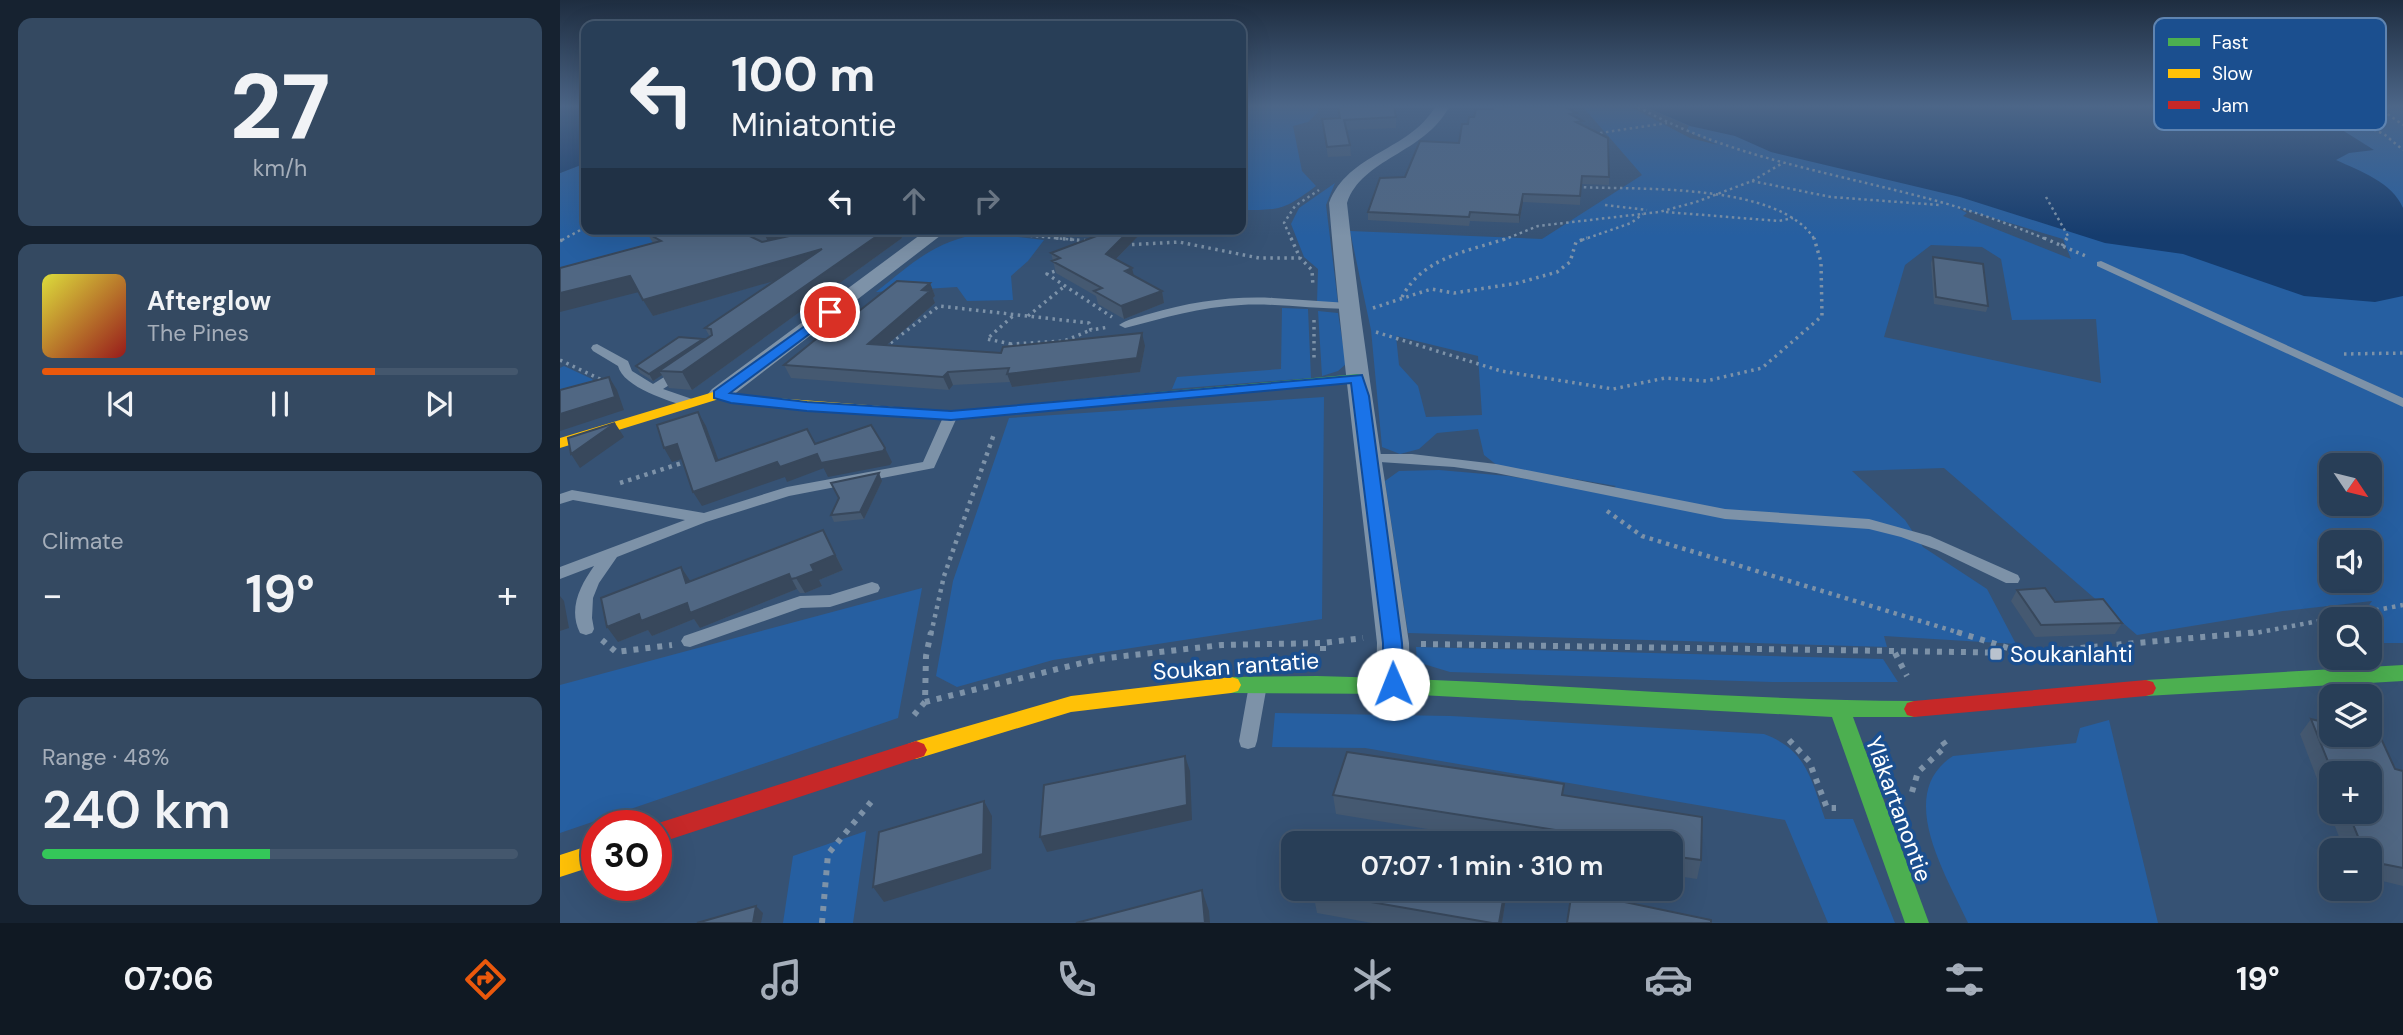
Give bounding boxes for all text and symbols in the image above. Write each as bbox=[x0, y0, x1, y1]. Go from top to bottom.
legend bbox=[2154, 18, 2386, 130]
text: Fast bbox=[2212, 30, 2248, 55]
text: 100 m bbox=[731, 42, 875, 106]
text: 27 bbox=[230, 48, 330, 166]
icon: left bbox=[616, 49, 707, 140]
text: Slow bbox=[2212, 61, 2253, 86]
text: Jam bbox=[2212, 93, 2249, 118]
text: Miniatontie bbox=[731, 104, 896, 146]
text: km/h bbox=[253, 153, 307, 183]
icon: left bbox=[822, 182, 860, 220]
icon: ahead bbox=[895, 182, 933, 220]
icon: right bbox=[968, 182, 1006, 220]
pin bbox=[800, 282, 860, 342]
text: Afterglow bbox=[147, 284, 271, 318]
icon: arrive bbox=[811, 293, 849, 331]
text: The Pines bbox=[147, 318, 249, 348]
icon: previous bbox=[102, 385, 140, 423]
icon: pause bbox=[261, 385, 299, 423]
icon: next bbox=[420, 385, 458, 423]
north arrow bbox=[2319, 453, 2382, 516]
map controls bbox=[2319, 453, 2382, 901]
text: Climate bbox=[42, 526, 124, 556]
button: sound bbox=[2319, 530, 2382, 593]
text: 19° bbox=[245, 560, 315, 628]
text: − bbox=[42, 570, 63, 620]
text: + bbox=[497, 570, 518, 620]
button: search bbox=[2319, 607, 2382, 670]
place label: Soukanlahti bbox=[2010, 639, 2133, 669]
street label: Soukan rantatie bbox=[1152, 645, 1320, 687]
marker: Soukanlahti bbox=[1988, 646, 2004, 662]
position arrow bbox=[1356, 647, 1430, 721]
button: layers bbox=[2319, 684, 2382, 747]
street label: Yläkartanontie bbox=[1859, 732, 1939, 886]
text: Range · 48% bbox=[42, 742, 169, 772]
button: + bbox=[2319, 761, 2382, 824]
text: 240 km bbox=[42, 776, 231, 844]
speed limit sign: 30 bbox=[581, 810, 672, 901]
button: − bbox=[2319, 838, 2382, 901]
text: 07:07 · 1 min · 310 m bbox=[1361, 849, 1603, 883]
icon: directions bbox=[461, 955, 510, 1004]
icon: music bbox=[757, 955, 806, 1004]
icon: phone bbox=[1052, 955, 1101, 1004]
icon: climate bbox=[1348, 955, 1397, 1004]
icon: car bbox=[1644, 955, 1693, 1004]
icon: filters bbox=[1940, 955, 1989, 1004]
text: 07:06 bbox=[123, 958, 214, 1000]
text: 19° bbox=[2236, 958, 2280, 1000]

